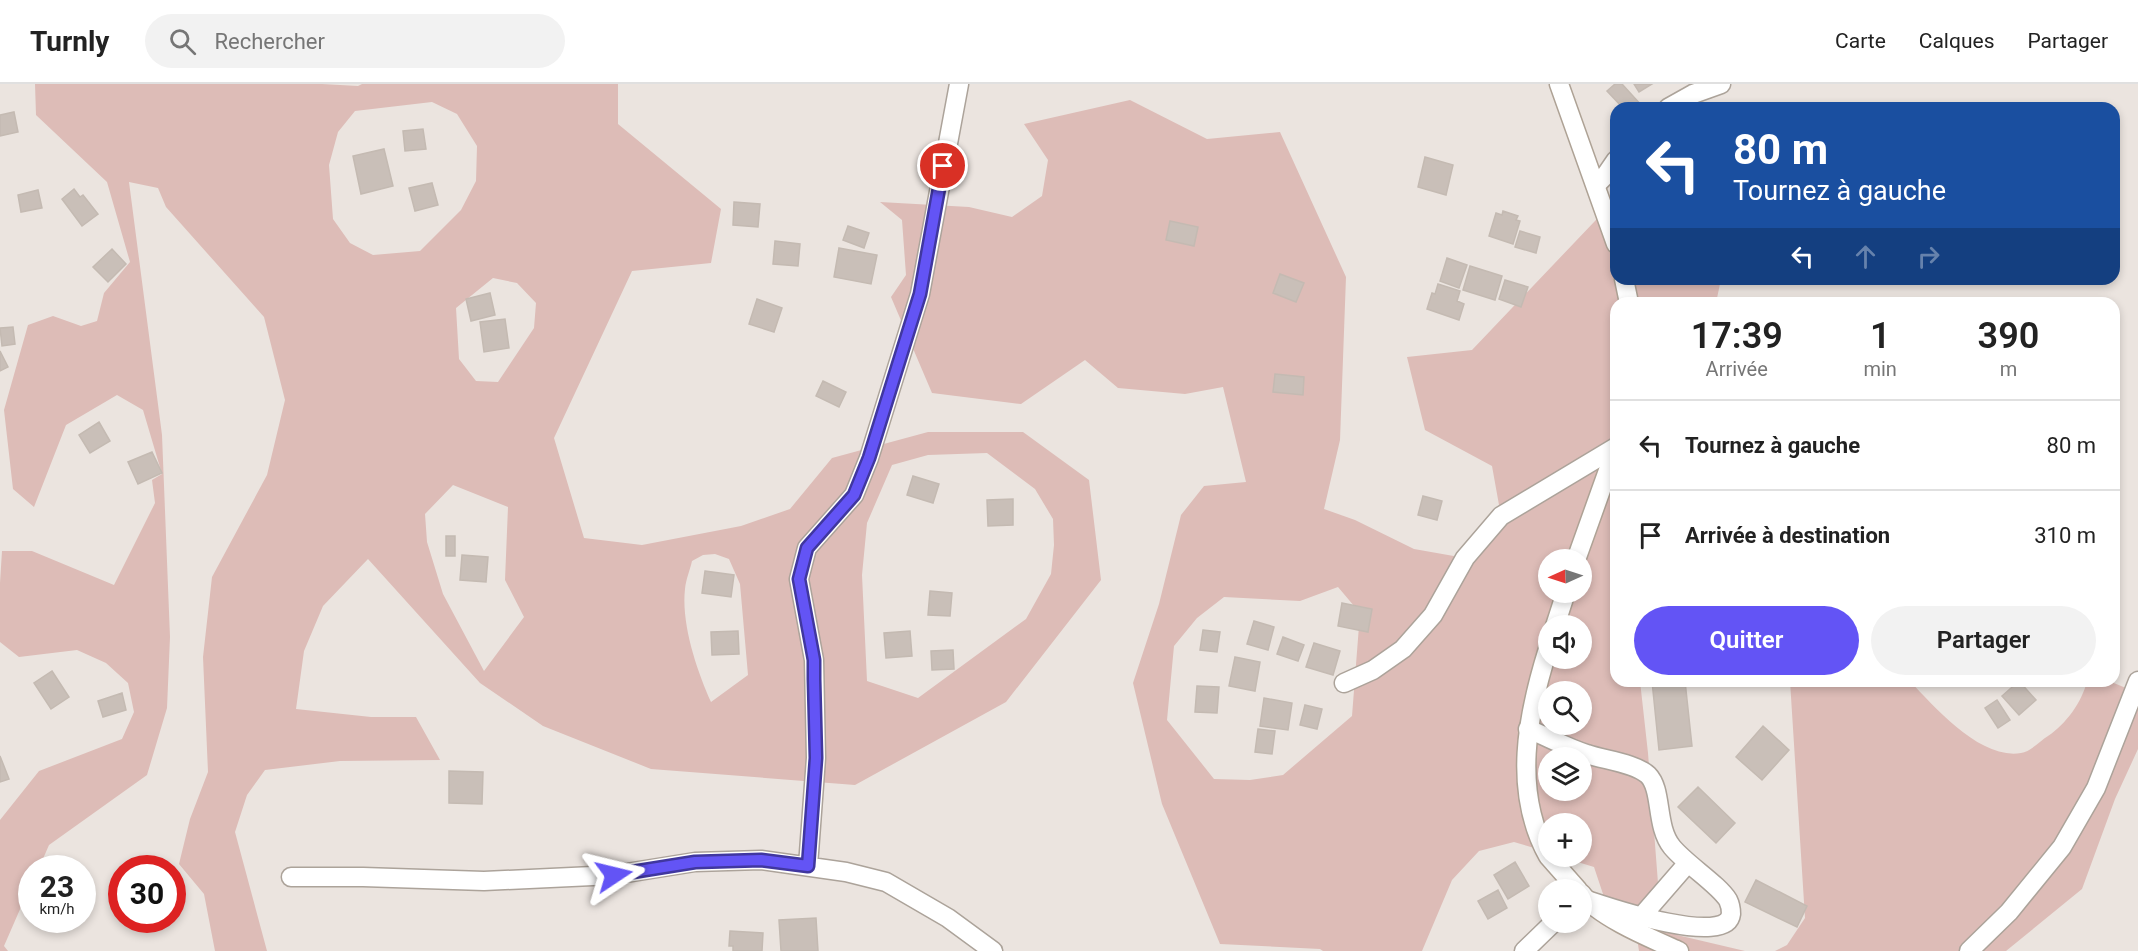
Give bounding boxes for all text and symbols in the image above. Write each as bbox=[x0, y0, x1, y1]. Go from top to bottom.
search box bbox=[145, 14, 565, 68]
text: Turnly bbox=[30, 25, 109, 58]
icon: search bbox=[166, 25, 199, 58]
text: Rechercher bbox=[214, 29, 325, 54]
text: Carte bbox=[1835, 29, 1886, 53]
text: Calques bbox=[1919, 29, 1994, 53]
text: Partager bbox=[2027, 29, 2108, 53]
text: 80 m bbox=[1733, 125, 1828, 174]
icon: left bbox=[1634, 126, 1712, 204]
pin bbox=[917, 140, 968, 191]
icon: arrive bbox=[926, 149, 959, 182]
text: Tournez à gauche bbox=[1733, 175, 1946, 207]
icon: left bbox=[1786, 240, 1819, 273]
icon: ahead bbox=[1849, 240, 1882, 273]
icon: right bbox=[1912, 240, 1945, 273]
text: 17:39 bbox=[1691, 315, 1783, 357]
text: 1 bbox=[1870, 315, 1890, 357]
text: 390 bbox=[1978, 315, 2039, 357]
text: Arrivée bbox=[1706, 357, 1768, 381]
text: min bbox=[1863, 357, 1897, 381]
text: m bbox=[2000, 357, 2017, 381]
icon: left bbox=[1634, 429, 1667, 462]
text: Tournez à gauche bbox=[1685, 433, 1860, 458]
text: 80 m bbox=[2047, 433, 2096, 458]
icon: arrive bbox=[1634, 519, 1667, 552]
text: Arrivée à destination bbox=[1685, 523, 1890, 548]
text: 310 m bbox=[2034, 523, 2096, 548]
north arrow bbox=[1538, 549, 1592, 603]
map controls bbox=[1538, 549, 1592, 933]
button: Quitter bbox=[1634, 606, 1859, 675]
button: Partager bbox=[1871, 606, 2096, 675]
button: sound bbox=[1538, 615, 1592, 669]
button: search bbox=[1538, 681, 1592, 735]
button: layers bbox=[1538, 747, 1592, 801]
button: + bbox=[1538, 813, 1592, 867]
position arrow bbox=[582, 843, 646, 907]
speed limit sign: 30 bbox=[108, 855, 186, 933]
text: 23 bbox=[40, 869, 74, 904]
button: − bbox=[1538, 879, 1592, 933]
text: km/h bbox=[39, 900, 75, 918]

